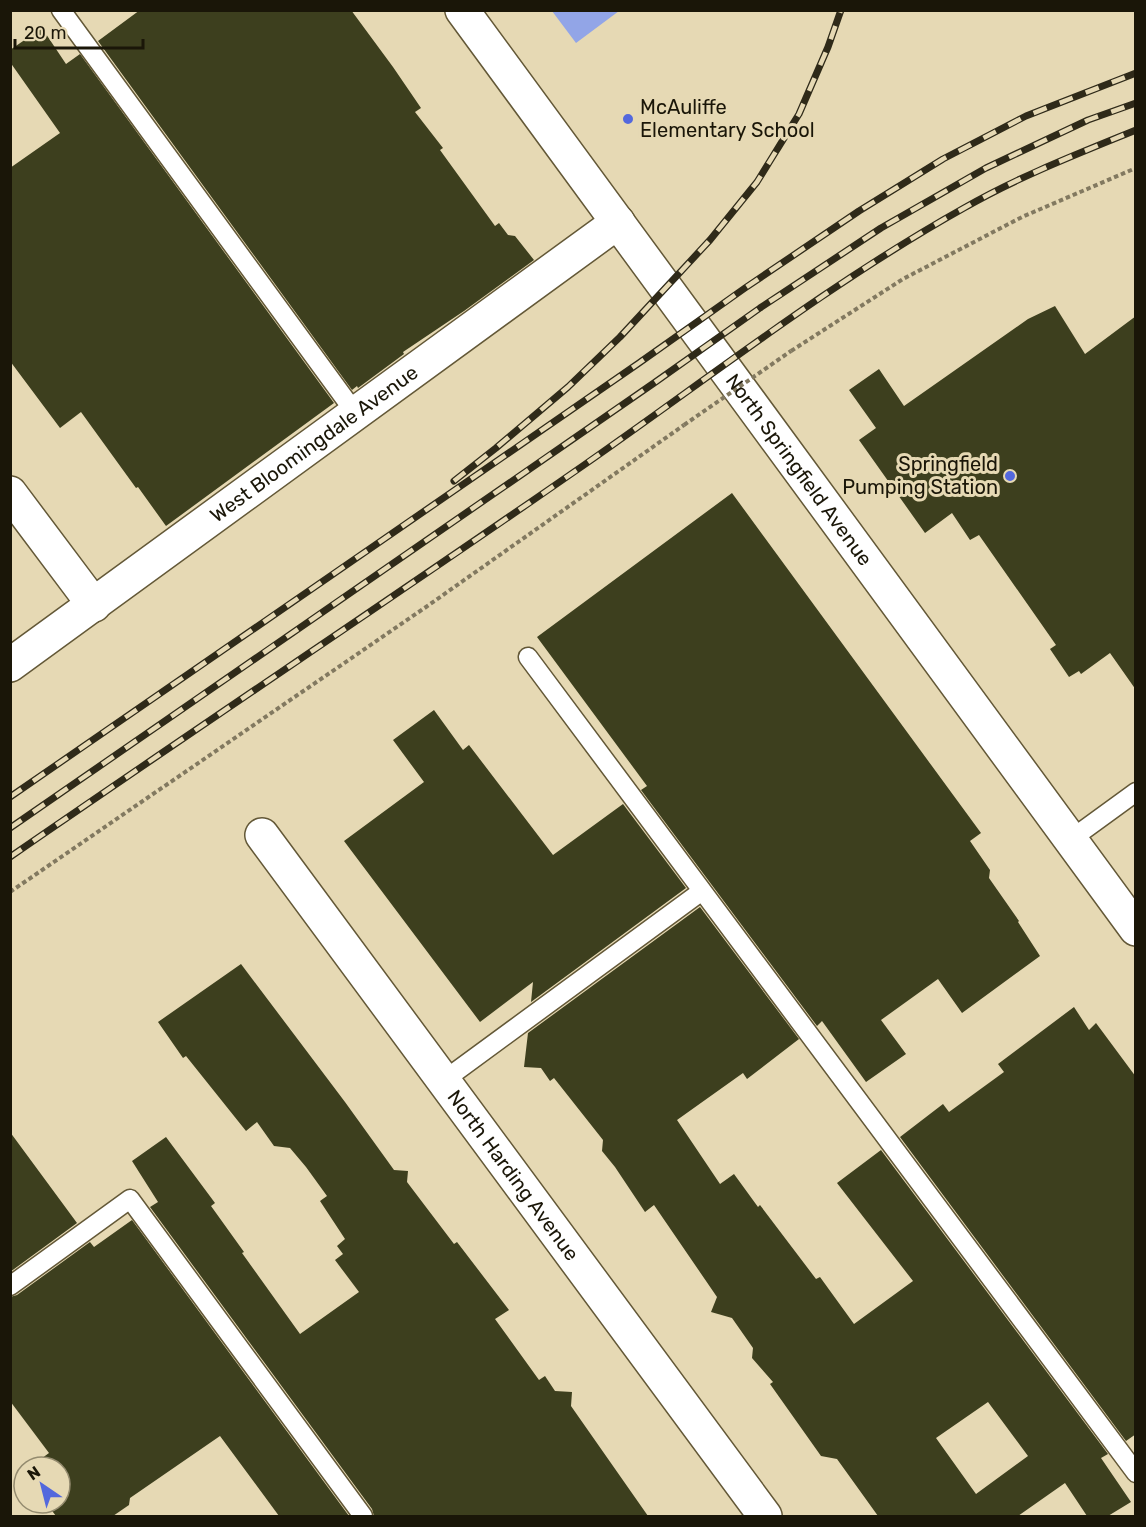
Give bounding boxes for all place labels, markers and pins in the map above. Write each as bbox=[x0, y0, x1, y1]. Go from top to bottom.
place label: McAuliffe Elementary School bbox=[640, 95, 815, 142]
marker: McAuliffe Elementary School bbox=[621, 112, 635, 126]
place label: Springfield Pumping Station bbox=[842, 452, 998, 499]
marker: Springfield Pumping Station bbox=[1003, 469, 1017, 483]

